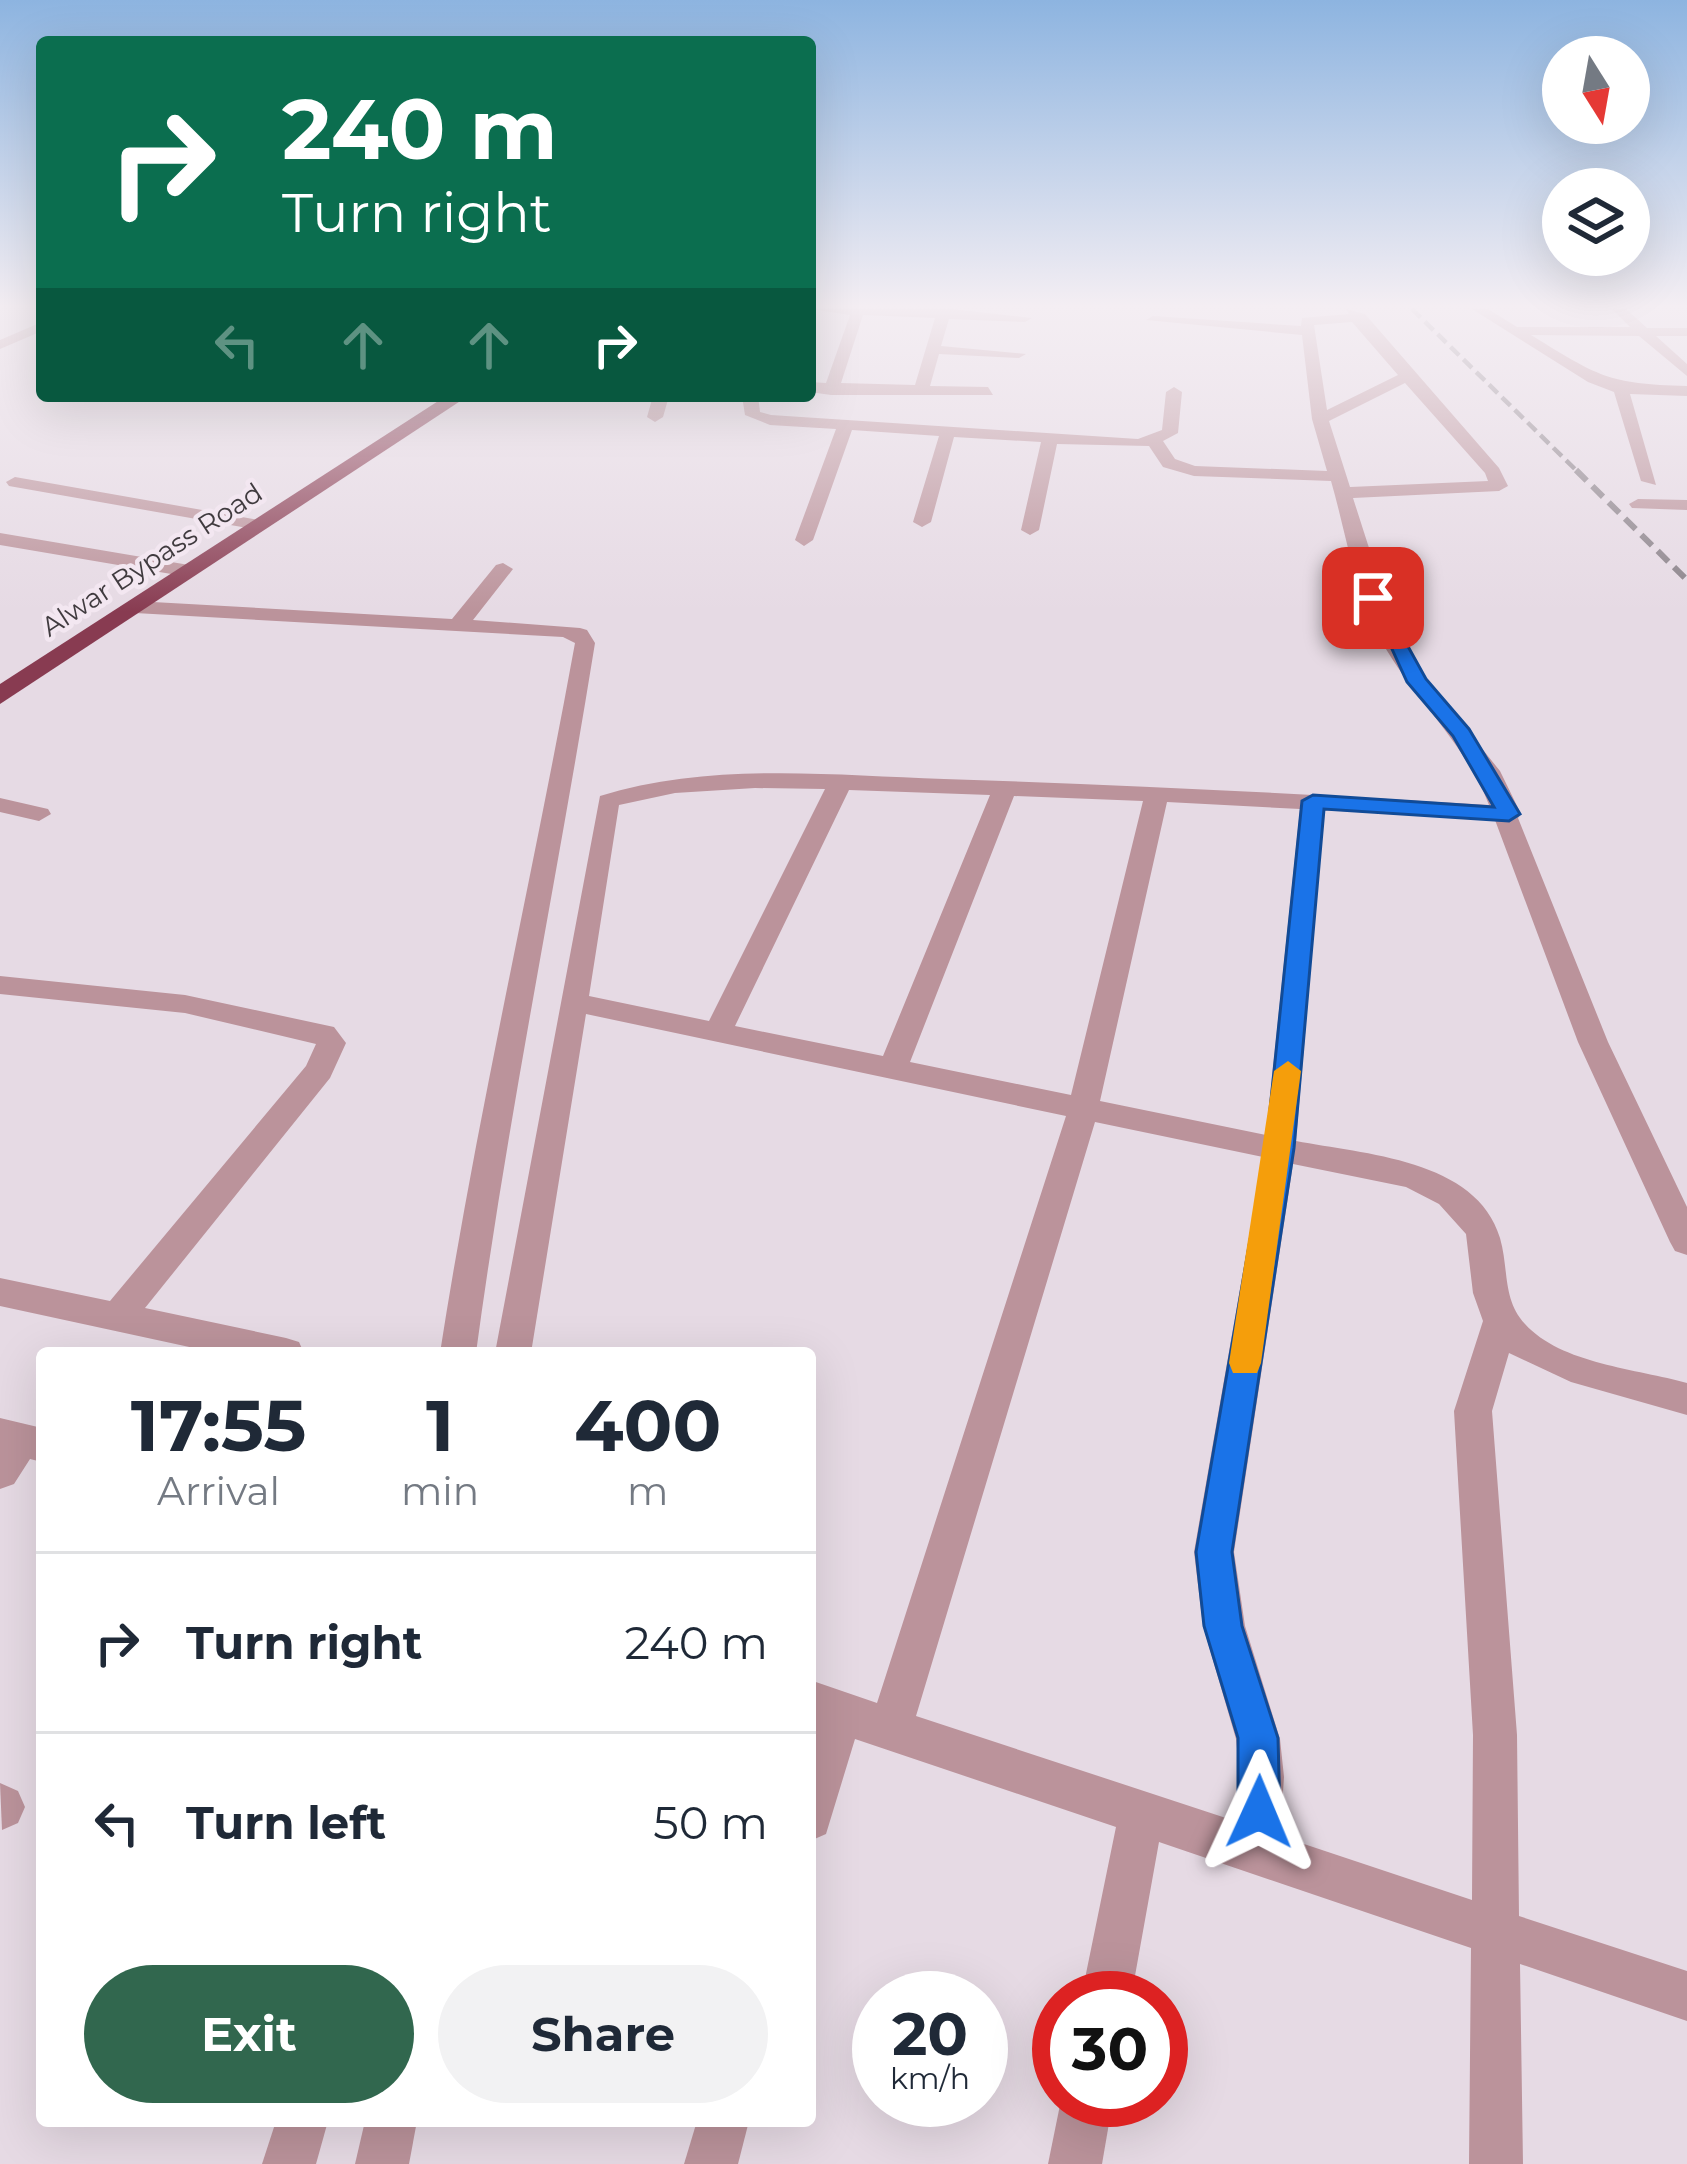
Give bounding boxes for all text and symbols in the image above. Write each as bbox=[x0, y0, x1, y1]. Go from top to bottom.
north arrow bbox=[1542, 36, 1650, 144]
map controls bbox=[1542, 36, 1650, 276]
text: 240 m bbox=[282, 78, 558, 180]
icon: right bbox=[84, 84, 240, 240]
button: layers bbox=[1542, 168, 1650, 276]
text: Turn right bbox=[282, 180, 552, 246]
icon: left bbox=[204, 312, 270, 378]
icon: ahead bbox=[330, 312, 396, 378]
icon: ahead bbox=[456, 312, 522, 378]
icon: right bbox=[582, 312, 648, 378]
street label: Alwar Bypass Road bbox=[35, 476, 268, 643]
pin bbox=[1322, 547, 1424, 649]
icon: arrive bbox=[1340, 565, 1406, 631]
text: 17:55 bbox=[131, 1381, 306, 1469]
text: 1 bbox=[426, 1381, 454, 1469]
text: 400 bbox=[574, 1381, 721, 1469]
text: Arrival bbox=[157, 1467, 280, 1515]
text: min bbox=[401, 1467, 479, 1515]
text: m bbox=[627, 1467, 668, 1515]
icon: right bbox=[84, 1610, 150, 1676]
text: Turn right bbox=[186, 1615, 422, 1670]
text: 240 m bbox=[624, 1615, 768, 1670]
position arrow bbox=[1196, 1749, 1322, 1875]
icon: left bbox=[84, 1790, 150, 1856]
text: Turn left bbox=[186, 1795, 386, 1850]
text: 50 m bbox=[653, 1795, 768, 1850]
button: Exit bbox=[84, 1965, 414, 2103]
button: Share bbox=[438, 1965, 768, 2103]
speed limit sign: 30 bbox=[1032, 1971, 1188, 2127]
text: 20 bbox=[892, 1997, 968, 2070]
text: km/h bbox=[890, 2060, 970, 2097]

